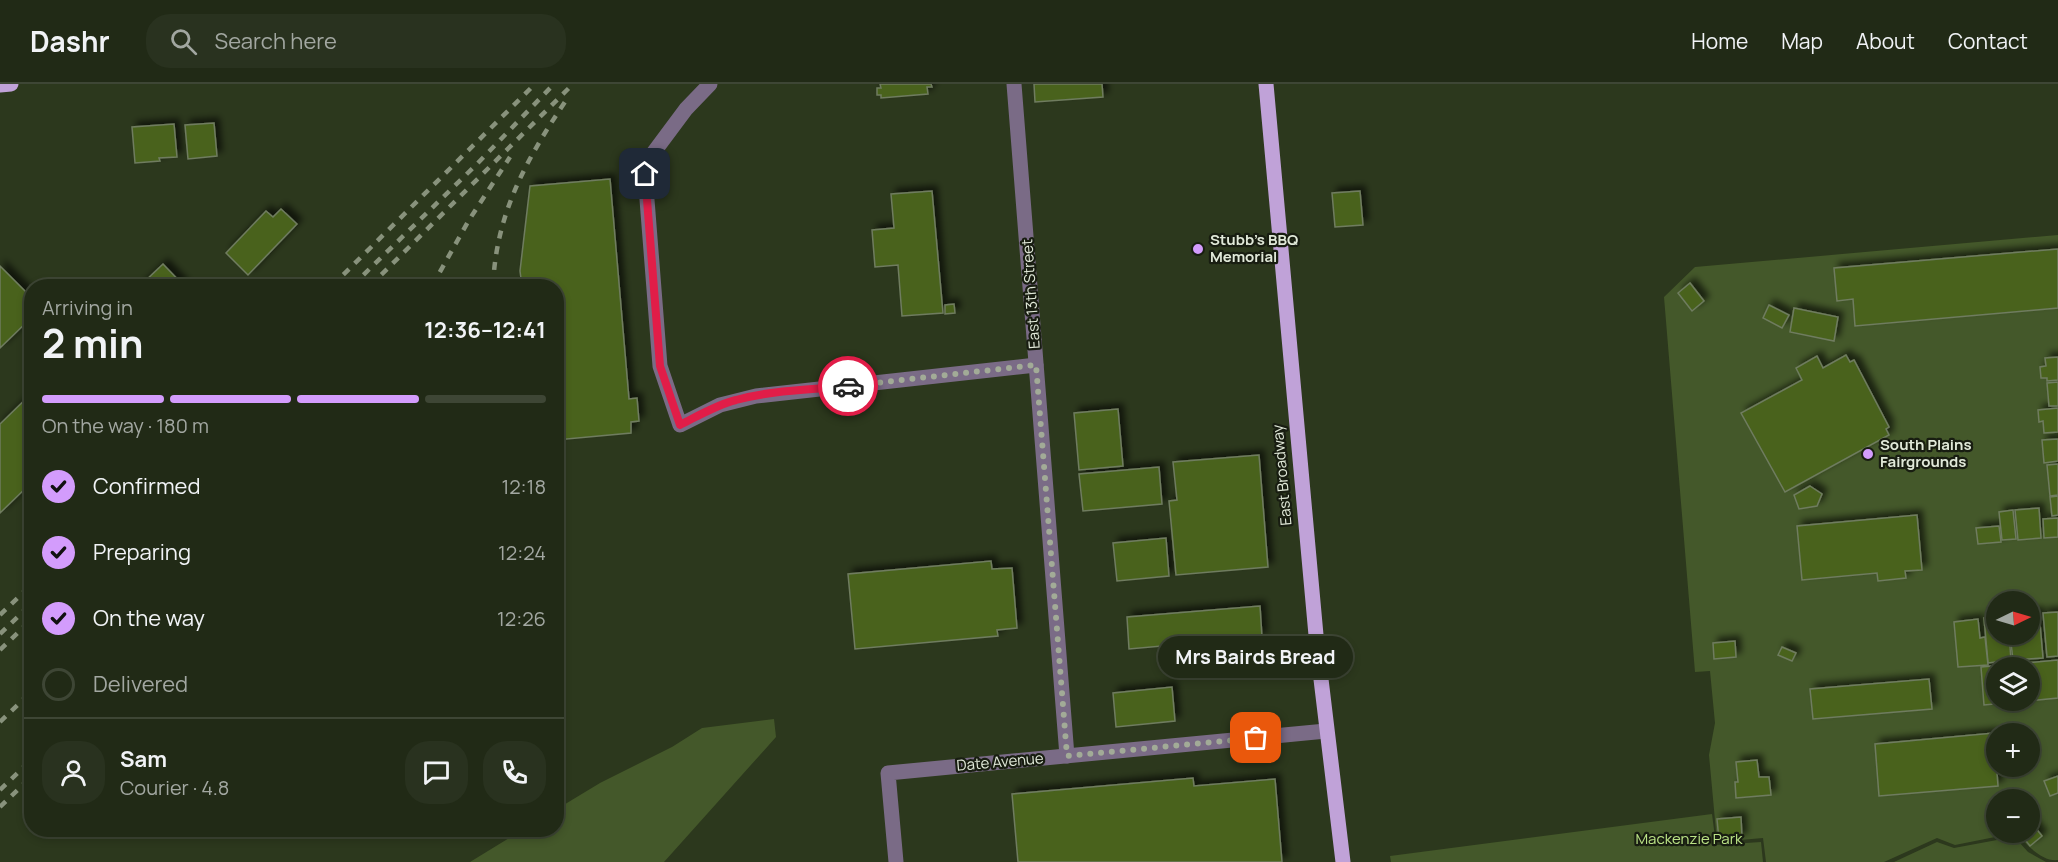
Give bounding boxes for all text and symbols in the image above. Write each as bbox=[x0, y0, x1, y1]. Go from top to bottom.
search box bbox=[146, 14, 566, 68]
text: Dashr bbox=[30, 22, 110, 60]
icon: search bbox=[167, 25, 200, 58]
text: Search here bbox=[215, 26, 337, 56]
text: Home bbox=[1691, 27, 1748, 55]
text: Map bbox=[1781, 27, 1823, 55]
text: About bbox=[1856, 27, 1915, 55]
text: Contact bbox=[1948, 27, 2028, 55]
pin bbox=[619, 148, 670, 199]
icon: home bbox=[628, 157, 661, 190]
place label: Stubb's BBQ Memorial bbox=[1210, 229, 1298, 267]
street label: East 13th Street bbox=[1016, 238, 1045, 350]
marker: Stubb's BBQ Memorial bbox=[1191, 242, 1205, 256]
text: Arriving in bbox=[42, 294, 133, 321]
text: 12:36–12:41 bbox=[424, 315, 546, 345]
text: 2 min bbox=[42, 316, 143, 370]
courier bbox=[818, 356, 878, 416]
icon: car bbox=[832, 370, 865, 403]
text: On the way · 180 m bbox=[42, 412, 209, 439]
street label: East Broadway bbox=[1267, 424, 1296, 526]
place label: South Plains Fairgrounds bbox=[1880, 434, 1972, 472]
marker: South Plains Fairgrounds bbox=[1861, 447, 1875, 461]
icon: check bbox=[42, 470, 75, 503]
text: Confirmed bbox=[93, 471, 201, 501]
text: 12:18 bbox=[501, 473, 546, 500]
icon: check bbox=[42, 536, 75, 569]
text: Preparing bbox=[93, 537, 191, 567]
text: 12:24 bbox=[498, 539, 546, 566]
north arrow bbox=[1986, 591, 2040, 645]
map controls bbox=[1986, 591, 2040, 843]
icon: check bbox=[42, 602, 75, 635]
text: On the way bbox=[93, 603, 205, 633]
text: 12:26 bbox=[497, 605, 546, 632]
callout: Mrs Bairds Bread bbox=[1158, 636, 1354, 678]
text: Mrs Bairds Bread bbox=[1175, 643, 1336, 670]
button: layers bbox=[1986, 657, 2040, 711]
text: Delivered bbox=[93, 669, 188, 699]
pin bbox=[1230, 712, 1281, 763]
icon: bag bbox=[1239, 721, 1272, 754]
button: + bbox=[1986, 723, 2040, 777]
button: person bbox=[42, 741, 105, 804]
button: chat bbox=[405, 741, 468, 804]
button: phone bbox=[483, 741, 546, 804]
text: Sam bbox=[120, 744, 167, 774]
street label: Date Avenue bbox=[956, 747, 1045, 776]
text: Courier · 4.8 bbox=[120, 774, 229, 801]
button: − bbox=[1986, 789, 2040, 843]
park label: Mackenzie Park bbox=[1635, 828, 1743, 849]

